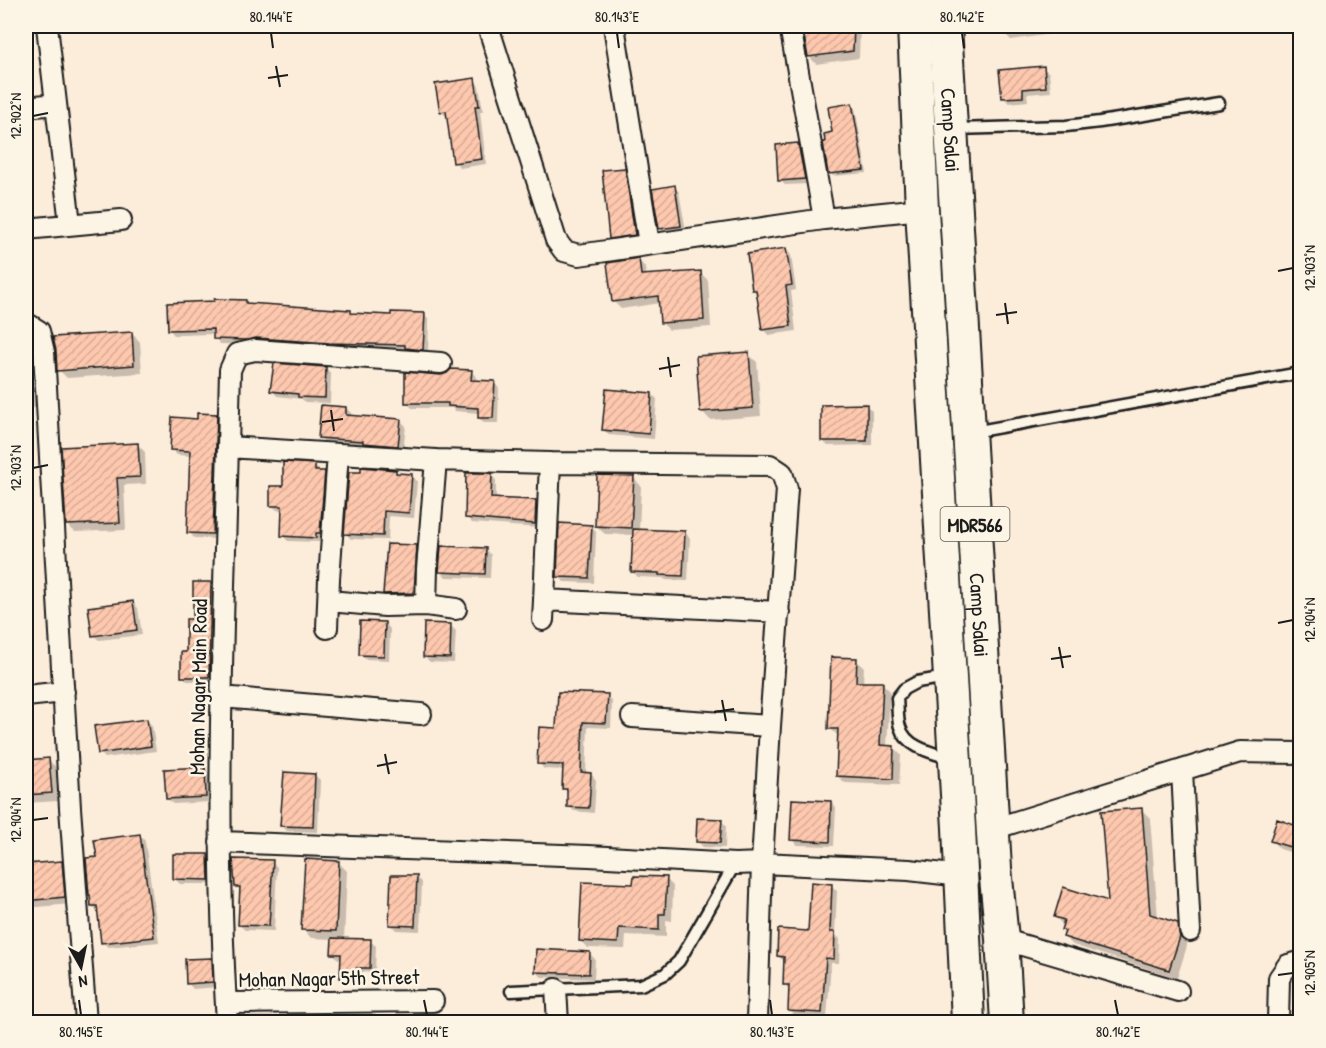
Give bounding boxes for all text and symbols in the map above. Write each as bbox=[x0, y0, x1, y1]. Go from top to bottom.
text: 80.144°E bbox=[249, 6, 293, 27]
text: 80.143°E bbox=[595, 6, 640, 27]
text: 80.142°E bbox=[940, 6, 985, 27]
street label: Camp Salai bbox=[934, 87, 968, 173]
text: 12.902°N bbox=[5, 93, 26, 139]
text: 12.903°N bbox=[1299, 245, 1320, 291]
text: 12.903°N bbox=[5, 445, 26, 491]
road number: MDR566 bbox=[940, 507, 1010, 541]
street label: Camp Salai bbox=[963, 572, 997, 658]
text: 12.904°N bbox=[1299, 597, 1320, 643]
street label: Mohan Nagar Main Road bbox=[182, 599, 214, 775]
text: 12.904°N bbox=[5, 797, 26, 843]
north arrow bbox=[51, 937, 111, 997]
text: 12.905°N bbox=[1299, 950, 1320, 996]
street label: Mohan Nagar 5th Street bbox=[238, 962, 420, 994]
text: N bbox=[77, 970, 89, 993]
text: 80.145°E bbox=[59, 1021, 103, 1042]
text: 80.144°E bbox=[405, 1021, 449, 1042]
text: 80.143°E bbox=[750, 1021, 795, 1042]
text: 80.142°E bbox=[1096, 1021, 1141, 1042]

